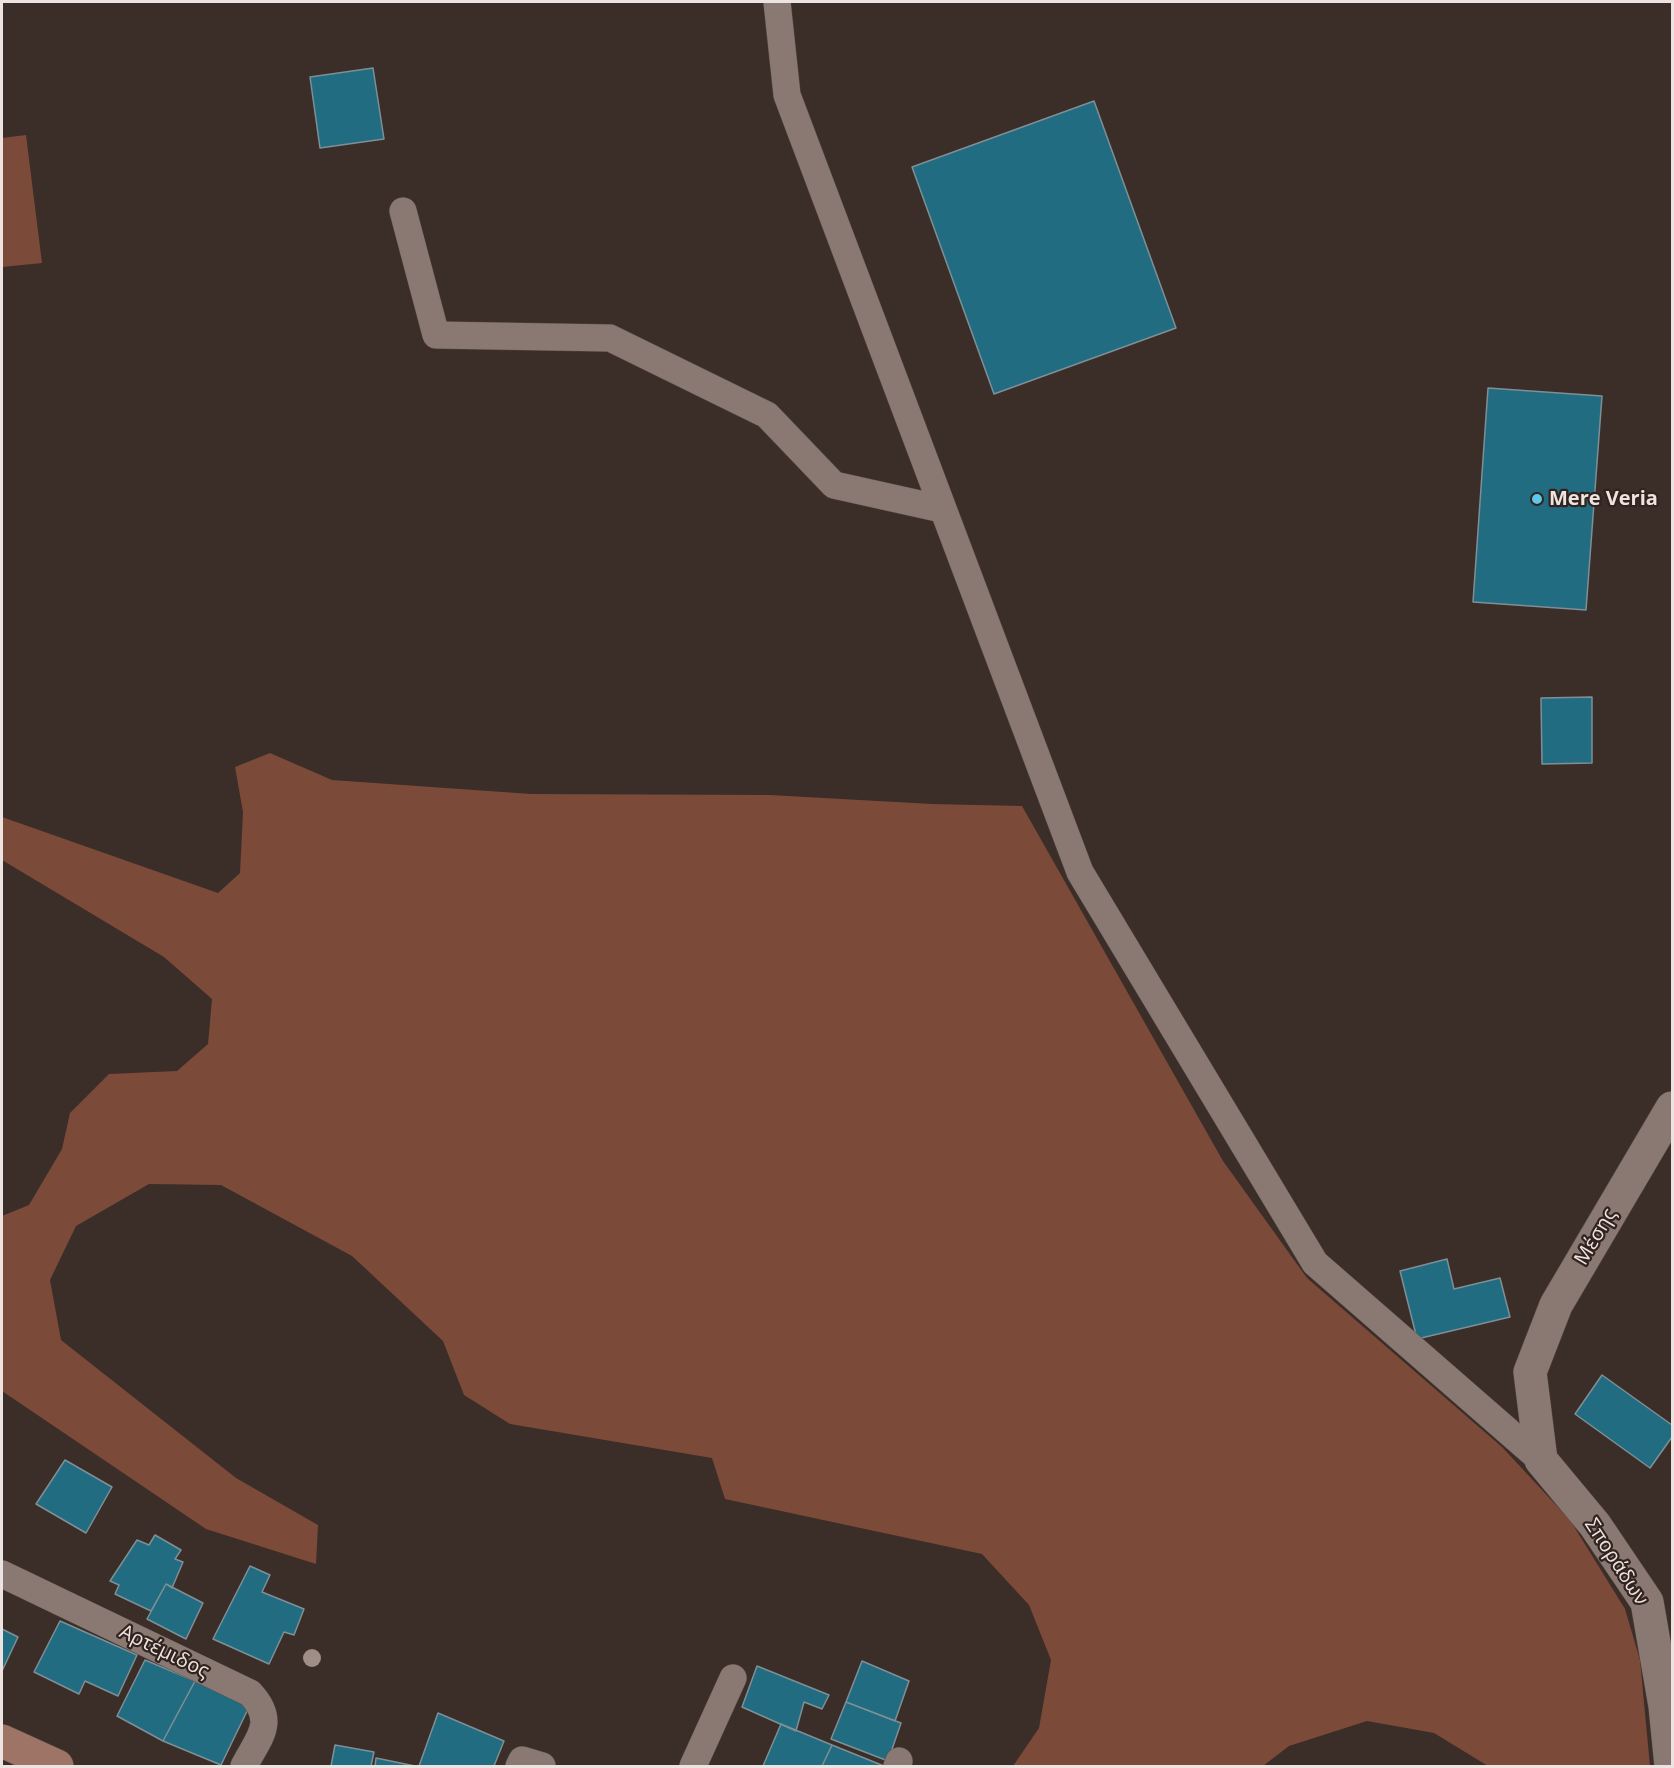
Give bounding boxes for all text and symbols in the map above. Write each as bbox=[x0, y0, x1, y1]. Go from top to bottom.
place label: Mere Veria bbox=[1549, 487, 1658, 511]
marker: Mere Veria bbox=[1530, 492, 1544, 506]
street label: Μέσης bbox=[1570, 1204, 1622, 1270]
street label: Σποράδων bbox=[1579, 1514, 1653, 1610]
street label: Αρτέμιδος bbox=[115, 1620, 213, 1684]

